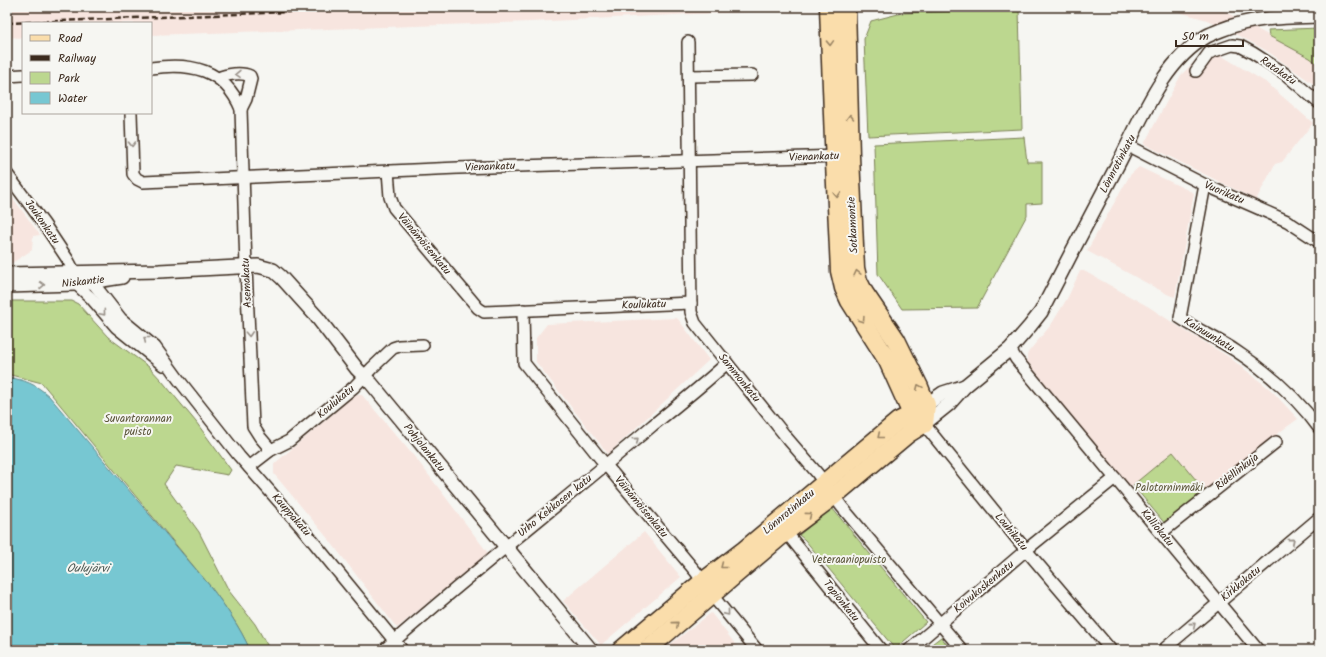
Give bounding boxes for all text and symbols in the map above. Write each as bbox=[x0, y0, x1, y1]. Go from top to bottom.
legend bbox=[22, 22, 152, 114]
scale bar bbox=[1176, 22, 1243, 48]
text: 50 m bbox=[1182, 27, 1209, 46]
text: Road bbox=[58, 29, 83, 48]
one-way arrow bbox=[826, 40, 835, 46]
text: Railway bbox=[58, 49, 96, 68]
street label: Ratakatu bbox=[1256, 52, 1300, 90]
text: Park bbox=[58, 69, 80, 88]
one-way arrow bbox=[235, 70, 241, 79]
text: Water bbox=[58, 89, 88, 108]
one-way arrow bbox=[845, 114, 854, 120]
street label: Lönnrotinkatu bbox=[1095, 131, 1141, 196]
one-way arrow bbox=[128, 141, 136, 147]
street label: Vienankatu bbox=[789, 147, 840, 167]
street label: Vienankatu bbox=[465, 157, 516, 177]
street label: Vuorikatu bbox=[1201, 176, 1248, 210]
one-way arrow bbox=[832, 192, 841, 198]
street label: Joukonkatu bbox=[20, 196, 64, 249]
street label: Sotkamontie bbox=[843, 196, 863, 254]
street label: Väinämöisenkatu bbox=[393, 209, 456, 280]
street label: Asemakatu bbox=[237, 257, 257, 308]
one-way arrow bbox=[853, 270, 861, 276]
street label: Niskantie bbox=[61, 271, 105, 293]
one-way arrow bbox=[39, 281, 45, 290]
street label: Koulukatu bbox=[621, 295, 667, 315]
one-way arrow bbox=[99, 308, 106, 315]
street label: Kainuunkatu bbox=[1180, 313, 1238, 358]
one-way arrow bbox=[857, 316, 865, 323]
one-way arrow bbox=[245, 331, 253, 337]
one-way arrow bbox=[144, 337, 151, 344]
street label: Sammonkatu bbox=[713, 349, 765, 407]
street label: Koulukatu bbox=[313, 380, 359, 423]
one-way arrow bbox=[916, 383, 924, 391]
park label: Suvantorannan puisto bbox=[104, 410, 172, 441]
street label: Pohjolankatu bbox=[399, 420, 450, 477]
one-way arrow bbox=[878, 431, 885, 438]
one-way arrow bbox=[631, 437, 639, 444]
street label: Ridellinkuja bbox=[1211, 449, 1263, 495]
street label: Urho Kekkosen katu bbox=[514, 470, 597, 542]
street label: Väinämöisenkatu bbox=[610, 472, 673, 543]
park label: Palotorninmäki bbox=[1135, 479, 1203, 497]
street label: Lönnrotinkatu bbox=[759, 484, 820, 539]
street label: Kauppakatu bbox=[267, 489, 315, 541]
street label: Kalliokatu bbox=[1136, 505, 1179, 551]
street label: Louhikatu bbox=[990, 509, 1032, 556]
one-way arrow bbox=[805, 512, 812, 520]
one-way arrow bbox=[1288, 538, 1295, 545]
park label: Veteraaniopuisto bbox=[812, 551, 886, 569]
street label: Koivukoskenkatu bbox=[950, 556, 1019, 618]
water label: Oulujärvi bbox=[67, 559, 112, 578]
street label: Kirkkokatu bbox=[1217, 561, 1266, 606]
one-way arrow bbox=[721, 562, 728, 569]
street label: Tapionkatu bbox=[818, 576, 864, 626]
one-way arrow bbox=[722, 608, 729, 616]
one-way arrow bbox=[672, 622, 679, 629]
one-way arrow bbox=[1188, 622, 1196, 629]

